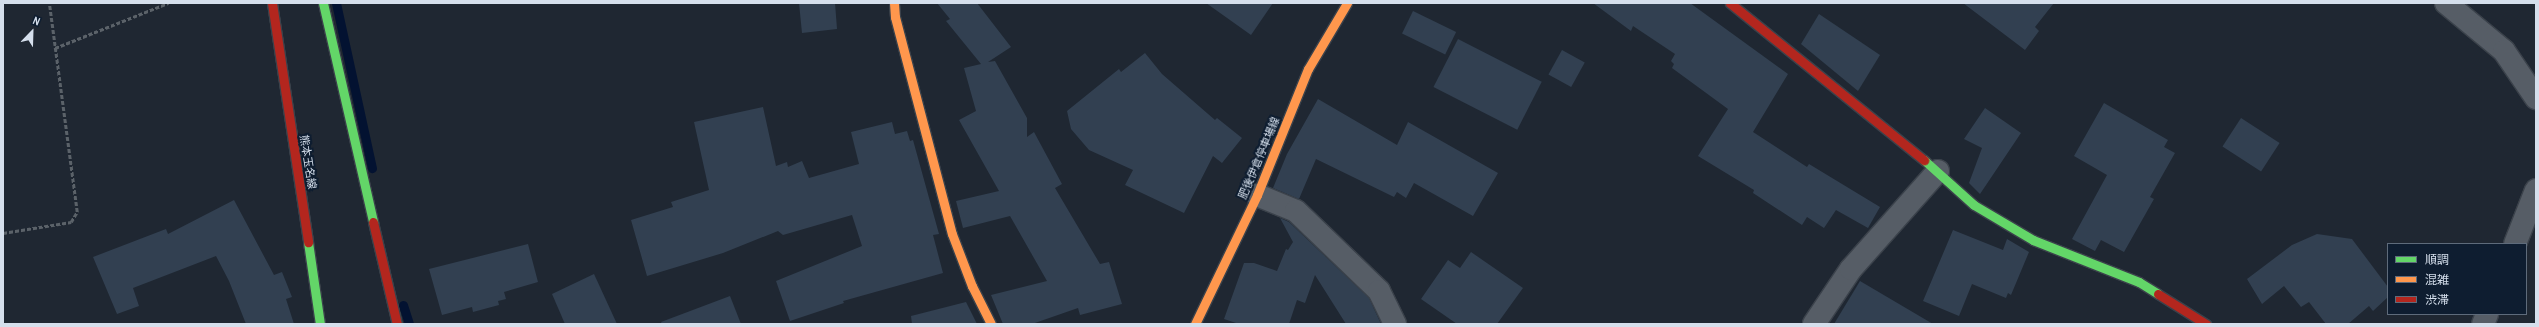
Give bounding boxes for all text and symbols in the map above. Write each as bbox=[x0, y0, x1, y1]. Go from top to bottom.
north arrow bbox=[12, 12, 52, 52]
text: N bbox=[31, 13, 42, 29]
street label: 肥後伊倉停車場線 bbox=[1236, 115, 1282, 201]
street label: 熊本玉名線 bbox=[297, 134, 319, 190]
legend bbox=[2387, 243, 2527, 315]
text: 順調 bbox=[2425, 252, 2449, 268]
text: 混雑 bbox=[2425, 272, 2449, 288]
text: 渋滞 bbox=[2425, 292, 2449, 308]

